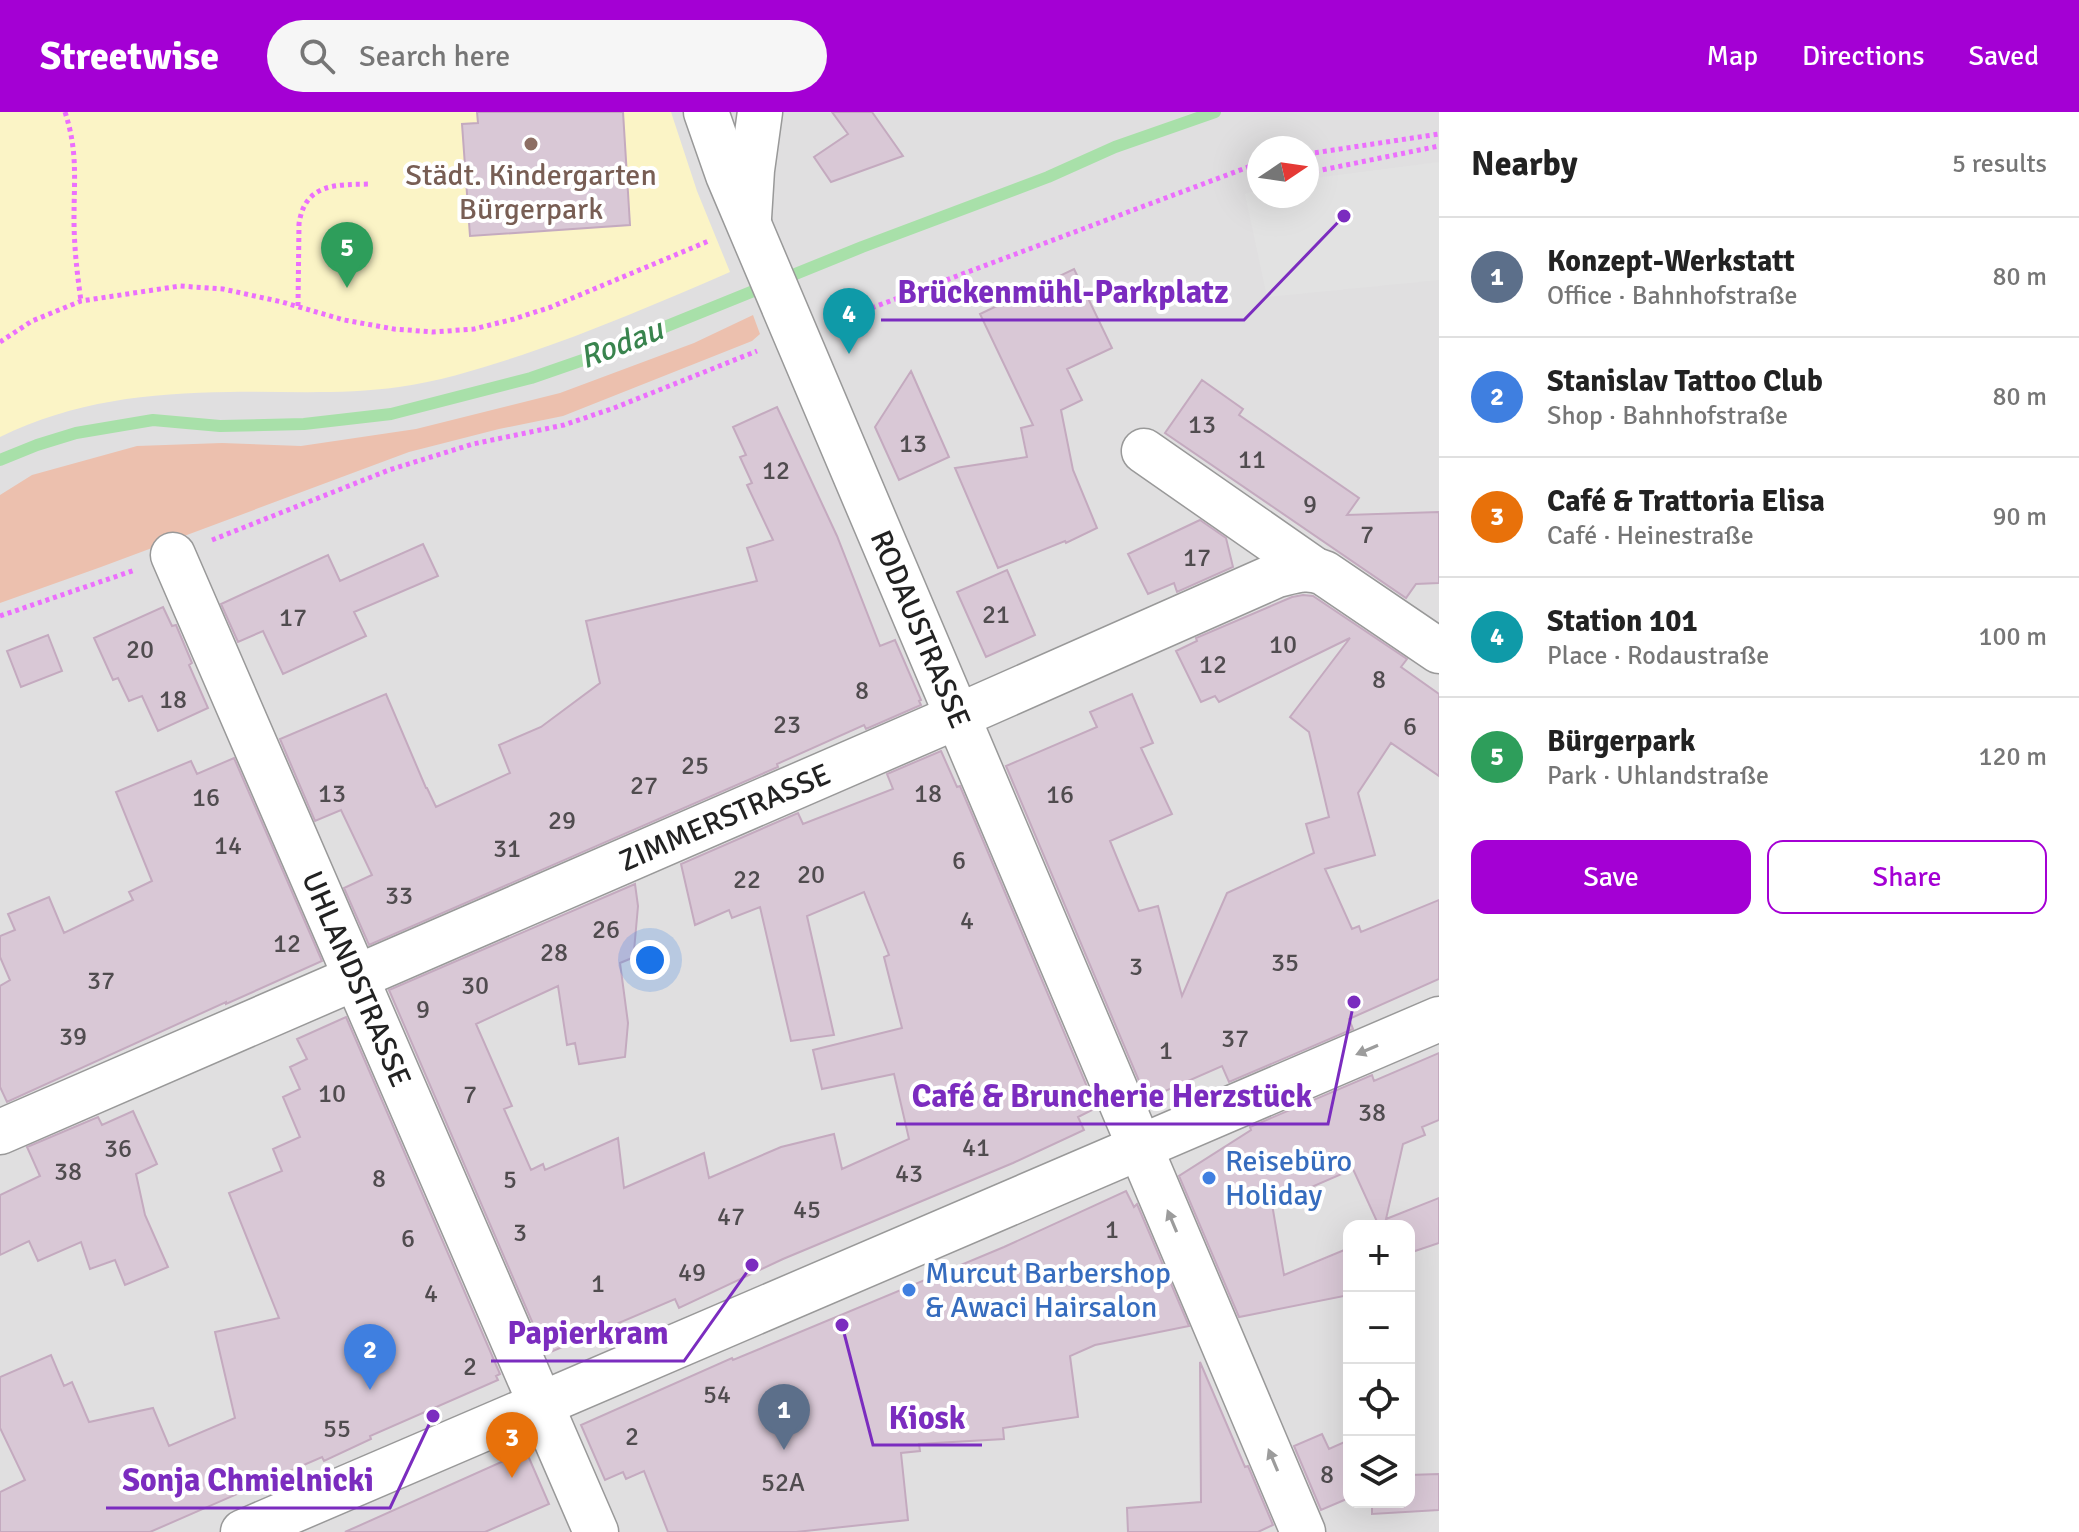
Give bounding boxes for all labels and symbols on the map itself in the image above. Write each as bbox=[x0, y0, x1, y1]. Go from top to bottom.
marker: Städt. Kindergarten Bürgerpark bbox=[522, 135, 540, 153]
north arrow bbox=[1247, 136, 1319, 208]
place label: Städt. Kindergarten Bürgerpark bbox=[405, 157, 657, 228]
pin: 5 bbox=[321, 222, 373, 288]
callout: Brückenmühl-Parkplatz bbox=[881, 264, 1244, 320]
text: Brückenmühl-Parkplatz bbox=[897, 273, 1229, 312]
pin: 4 bbox=[823, 288, 875, 354]
water label: Rodau bbox=[574, 309, 670, 377]
house number: 13 bbox=[1188, 409, 1216, 441]
house number: 13 bbox=[899, 428, 927, 460]
house number: 11 bbox=[1238, 444, 1266, 476]
house number: 12 bbox=[762, 455, 790, 487]
house number: 9 bbox=[1303, 489, 1317, 521]
house number: 7 bbox=[1360, 519, 1374, 551]
street label: RODAUSTRASSE bbox=[862, 525, 978, 734]
house number: 17 bbox=[1183, 542, 1211, 574]
house number: 21 bbox=[982, 599, 1010, 631]
house number: 17 bbox=[279, 602, 307, 634]
house number: 10 bbox=[1269, 629, 1297, 661]
house number: 20 bbox=[126, 634, 154, 666]
house number: 12 bbox=[1199, 649, 1227, 681]
house number: 8 bbox=[1372, 664, 1386, 696]
house number: 8 bbox=[855, 675, 869, 707]
house number: 18 bbox=[159, 684, 187, 716]
house number: 23 bbox=[773, 709, 801, 741]
house number: 6 bbox=[1403, 711, 1417, 743]
house number: 25 bbox=[681, 750, 709, 782]
street label: ZIMMERSTRASSE bbox=[614, 756, 836, 880]
house number: 27 bbox=[630, 770, 658, 802]
house number: 13 bbox=[318, 778, 346, 810]
house number: 18 bbox=[914, 778, 942, 810]
house number: 16 bbox=[1046, 779, 1074, 811]
house number: 16 bbox=[192, 782, 220, 814]
house number: 29 bbox=[548, 805, 576, 837]
house number: 14 bbox=[214, 830, 242, 862]
house number: 31 bbox=[493, 833, 521, 865]
house number: 6 bbox=[952, 845, 966, 877]
house number: 20 bbox=[797, 859, 825, 891]
house number: 22 bbox=[733, 864, 761, 896]
street label: UHLANDSTRASSE bbox=[293, 866, 419, 1093]
house number: 33 bbox=[385, 880, 413, 912]
house number: 4 bbox=[960, 905, 974, 937]
house number: 26 bbox=[592, 914, 620, 946]
house number: 12 bbox=[273, 928, 301, 960]
house number: 28 bbox=[540, 937, 568, 969]
your location bbox=[630, 940, 670, 980]
house number: 35 bbox=[1271, 947, 1299, 979]
house number: 3 bbox=[1129, 951, 1143, 983]
house number: 37 bbox=[87, 965, 115, 997]
house number: 30 bbox=[461, 970, 489, 1002]
house number: 9 bbox=[416, 994, 430, 1026]
house number: 39 bbox=[59, 1021, 87, 1053]
house number: 37 bbox=[1221, 1023, 1249, 1055]
house number: 1 bbox=[1159, 1035, 1173, 1067]
one-way arrow bbox=[1355, 1043, 1379, 1056]
callout: Café & Bruncherie Herzstück bbox=[896, 1068, 1328, 1124]
text: Café & Bruncherie Herzstück bbox=[912, 1077, 1312, 1116]
house number: 10 bbox=[318, 1078, 346, 1110]
house number: 7 bbox=[463, 1079, 477, 1111]
house number: 38 bbox=[1358, 1097, 1386, 1129]
house number: 41 bbox=[962, 1132, 990, 1164]
house number: 36 bbox=[104, 1133, 132, 1165]
place label: Reisebüro Holiday bbox=[1225, 1143, 1352, 1214]
house number: 38 bbox=[54, 1156, 82, 1188]
house number: 43 bbox=[895, 1158, 923, 1190]
house number: 8 bbox=[372, 1163, 386, 1195]
house number: 5 bbox=[503, 1164, 517, 1196]
marker: Reisebüro Holiday bbox=[1200, 1169, 1218, 1187]
house number: 45 bbox=[793, 1194, 821, 1226]
house number: 47 bbox=[717, 1201, 745, 1233]
one-way arrow bbox=[1165, 1209, 1178, 1232]
house number: 1 bbox=[1105, 1214, 1119, 1246]
house number: 3 bbox=[513, 1217, 527, 1249]
house number: 6 bbox=[401, 1223, 415, 1255]
place label: Murcut Barbershop & Awaci Hairsalon bbox=[925, 1255, 1171, 1326]
house number: 49 bbox=[678, 1257, 706, 1289]
house number: 1 bbox=[591, 1268, 605, 1300]
house number: 4 bbox=[424, 1278, 438, 1310]
marker: Murcut Barbershop & Awaci Hairsalon bbox=[900, 1281, 918, 1299]
callout: Papierkram bbox=[491, 1305, 684, 1361]
text: Papierkram bbox=[507, 1314, 669, 1353]
pin: 2 bbox=[344, 1324, 396, 1390]
house number: 2 bbox=[463, 1351, 477, 1383]
house number: 54 bbox=[703, 1379, 731, 1411]
pin: 1 bbox=[758, 1384, 810, 1450]
callout: Kiosk bbox=[873, 1389, 982, 1445]
text: Kiosk bbox=[888, 1399, 966, 1438]
pin: 3 bbox=[486, 1412, 538, 1478]
house number: 55 bbox=[323, 1413, 351, 1445]
house number: 2 bbox=[625, 1421, 639, 1453]
one-way arrow bbox=[1266, 1448, 1279, 1472]
callout: Sonja Chmielnicki bbox=[106, 1452, 390, 1508]
house number: 8 bbox=[1320, 1459, 1334, 1491]
text: Sonja Chmielnicki bbox=[122, 1461, 374, 1500]
house number: 52A bbox=[761, 1467, 805, 1499]

